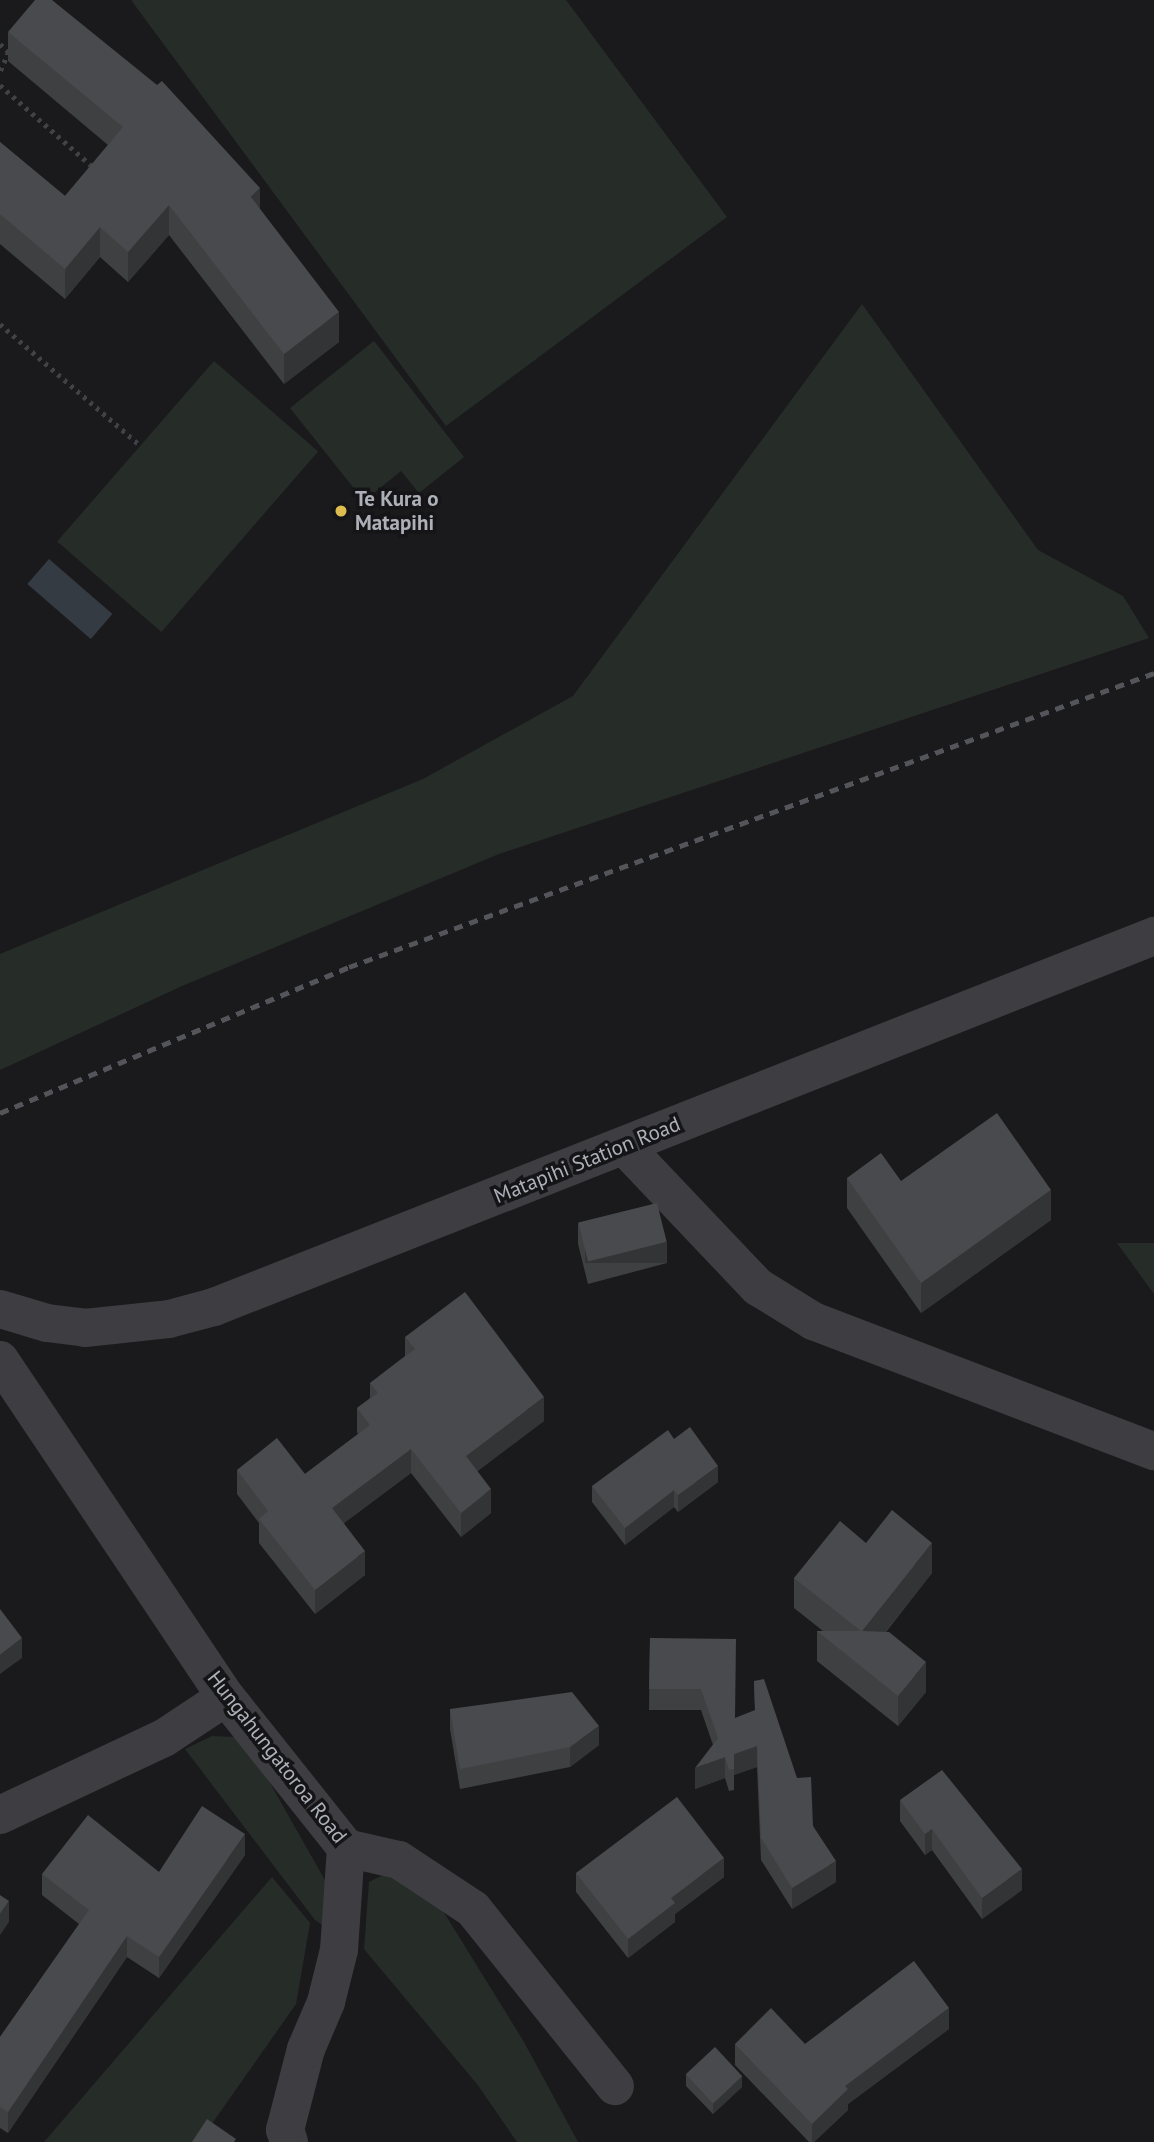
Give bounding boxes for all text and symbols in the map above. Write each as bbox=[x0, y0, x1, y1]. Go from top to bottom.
place label: Te Kura o Matapihi bbox=[355, 486, 438, 536]
marker: Te Kura o Matapihi bbox=[333, 503, 349, 519]
street label: Matapihi Station Road bbox=[490, 1111, 684, 1209]
street label: Hungahungatoroa Road bbox=[202, 1666, 352, 1848]

